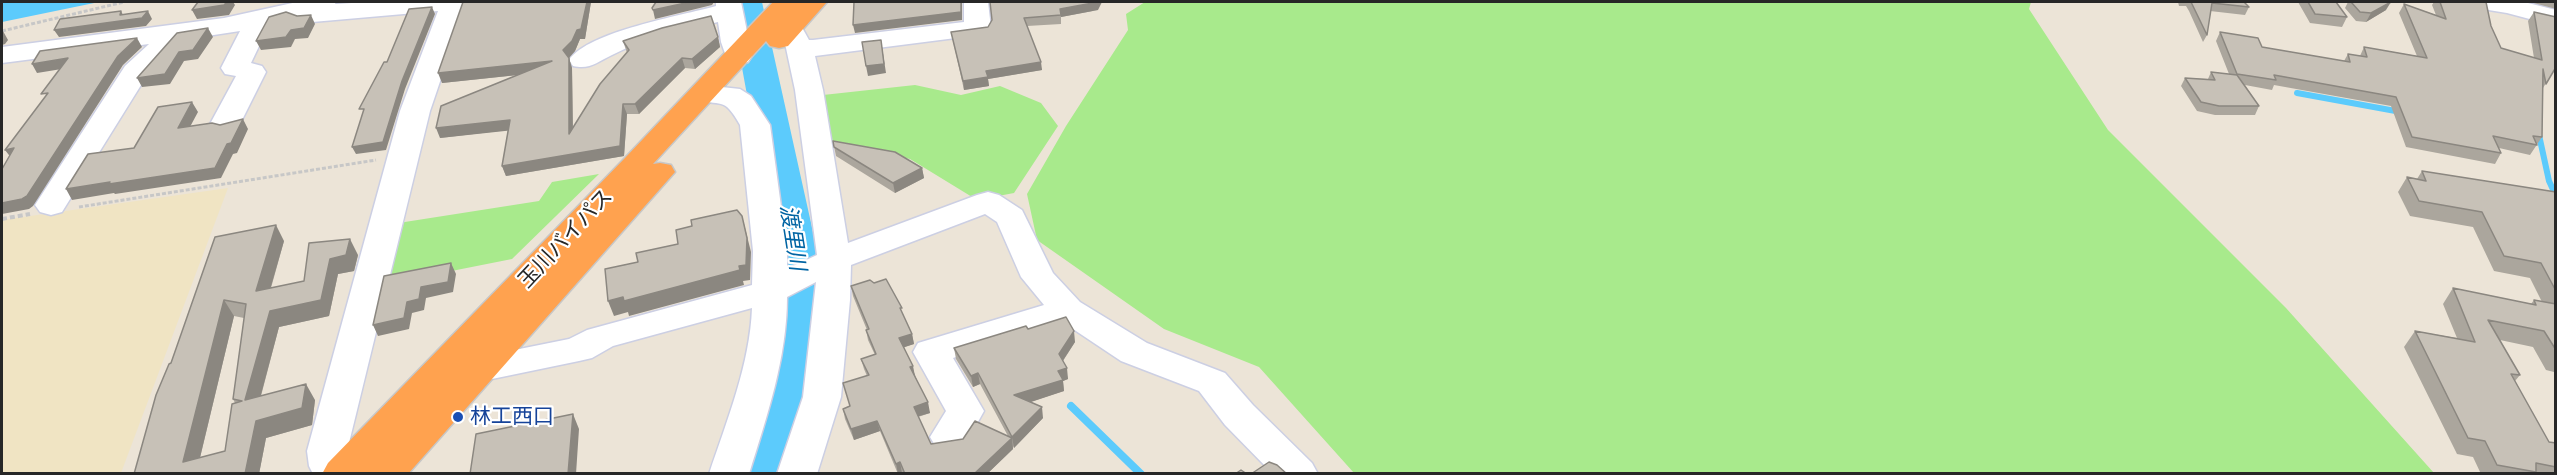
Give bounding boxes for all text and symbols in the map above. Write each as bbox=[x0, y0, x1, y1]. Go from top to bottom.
street label: 玉川バイパス bbox=[514, 184, 618, 294]
water label: 渡里川 bbox=[774, 203, 810, 273]
place label: 林工西口 bbox=[470, 404, 554, 430]
marker: 林工西口 bbox=[451, 410, 465, 424]

